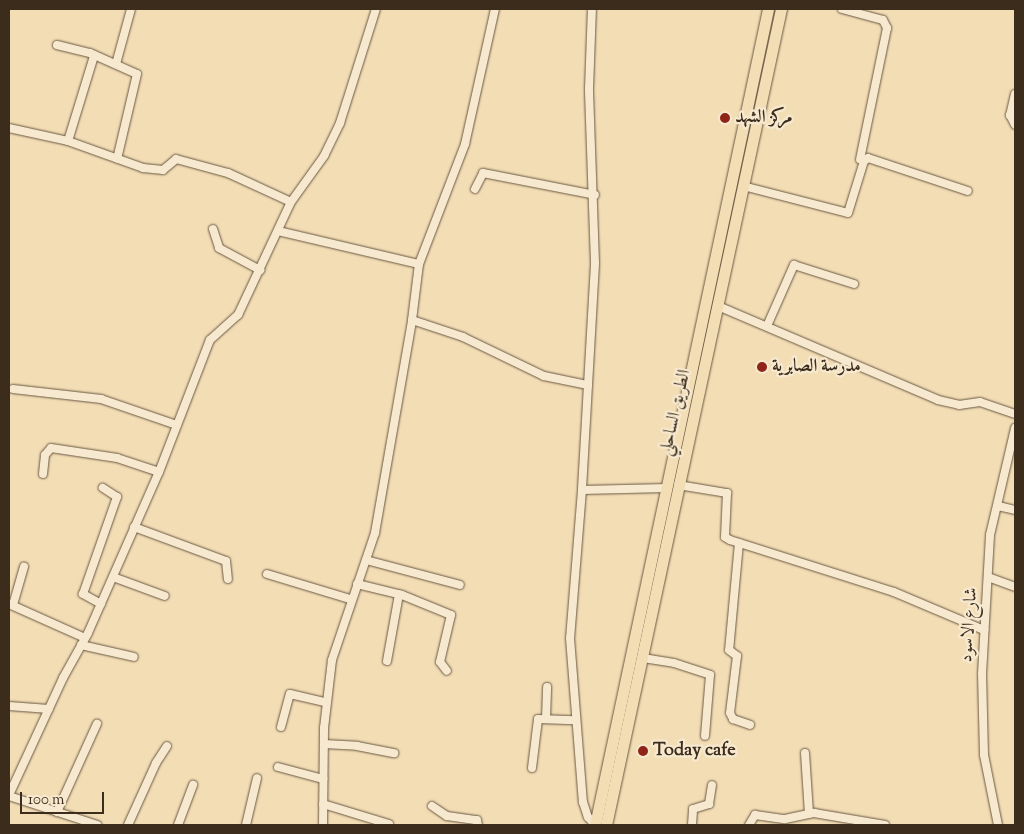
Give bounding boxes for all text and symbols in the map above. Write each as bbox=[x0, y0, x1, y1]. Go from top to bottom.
place label: مركز الشهد bbox=[735, 107, 792, 129]
marker: مركز الشهد bbox=[719, 112, 731, 124]
place label: مدرسة الصابرية bbox=[772, 356, 861, 378]
marker: مدرسة الصابرية bbox=[756, 361, 768, 373]
street label: الطريق الساحلي bbox=[656, 368, 696, 458]
street label: شارع الاسود bbox=[957, 587, 983, 663]
place label: Today cafe bbox=[653, 740, 736, 762]
marker: Today cafe bbox=[637, 745, 649, 757]
scale bar bbox=[22, 782, 106, 814]
text: 100 m bbox=[28, 790, 64, 811]

